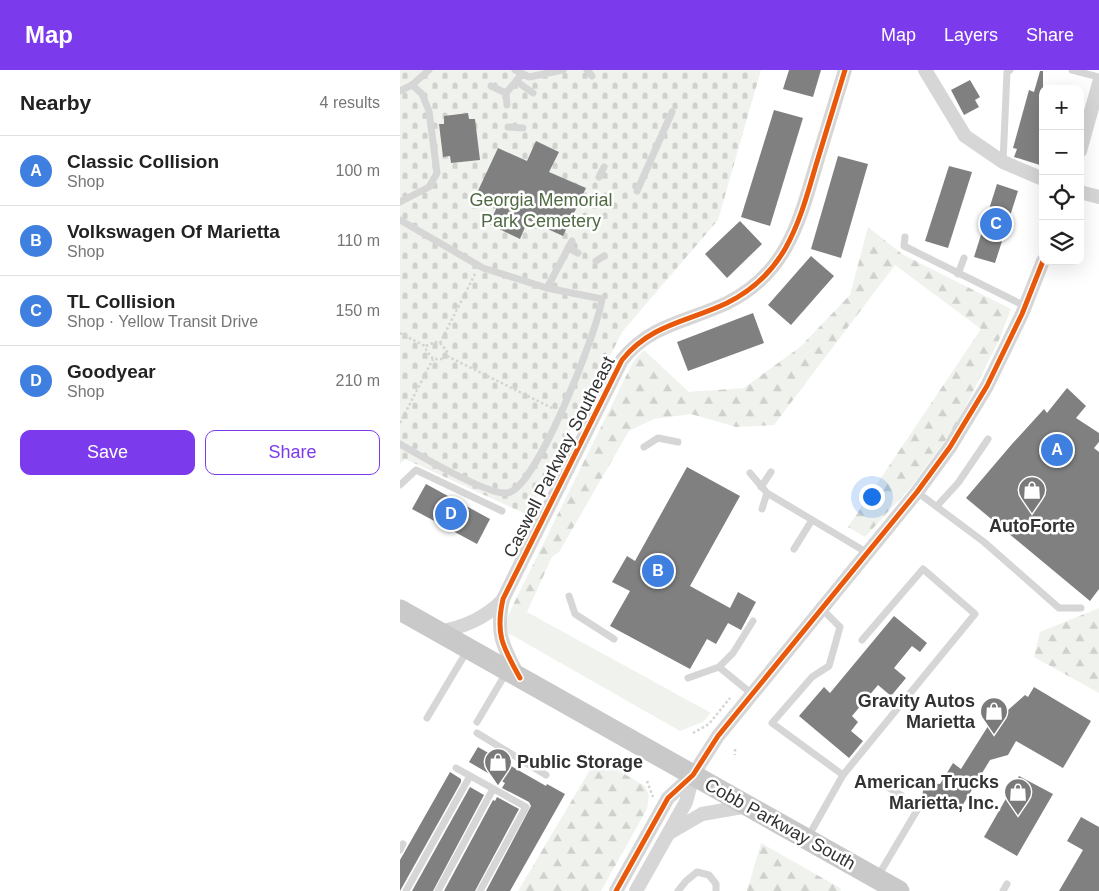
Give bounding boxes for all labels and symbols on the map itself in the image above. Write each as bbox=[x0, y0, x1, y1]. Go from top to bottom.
park label: Georgia Memorial Park Cemetery bbox=[469, 190, 613, 231]
pin: C bbox=[980, 205, 1012, 243]
street label: Caswell Parkway Southeast bbox=[499, 353, 619, 561]
pin: A bbox=[1041, 431, 1073, 469]
shop icon: AutoForte bbox=[1017, 475, 1047, 514]
your location bbox=[859, 484, 885, 510]
pin: D bbox=[435, 495, 467, 533]
place label: AutoForte bbox=[989, 516, 1075, 536]
pin: B bbox=[642, 552, 674, 590]
place label: Gravity Autos Marietta bbox=[858, 691, 976, 732]
shop icon: Gravity Autos Marietta bbox=[979, 696, 1009, 735]
shop icon: Public Storage bbox=[483, 747, 513, 786]
place label: Public Storage bbox=[517, 752, 643, 772]
place label: American Trucks Marietta, Inc. bbox=[854, 772, 999, 813]
street label: Cobb Parkway South bbox=[701, 774, 859, 874]
shop icon: American Trucks Marietta, Inc. bbox=[1003, 777, 1033, 816]

